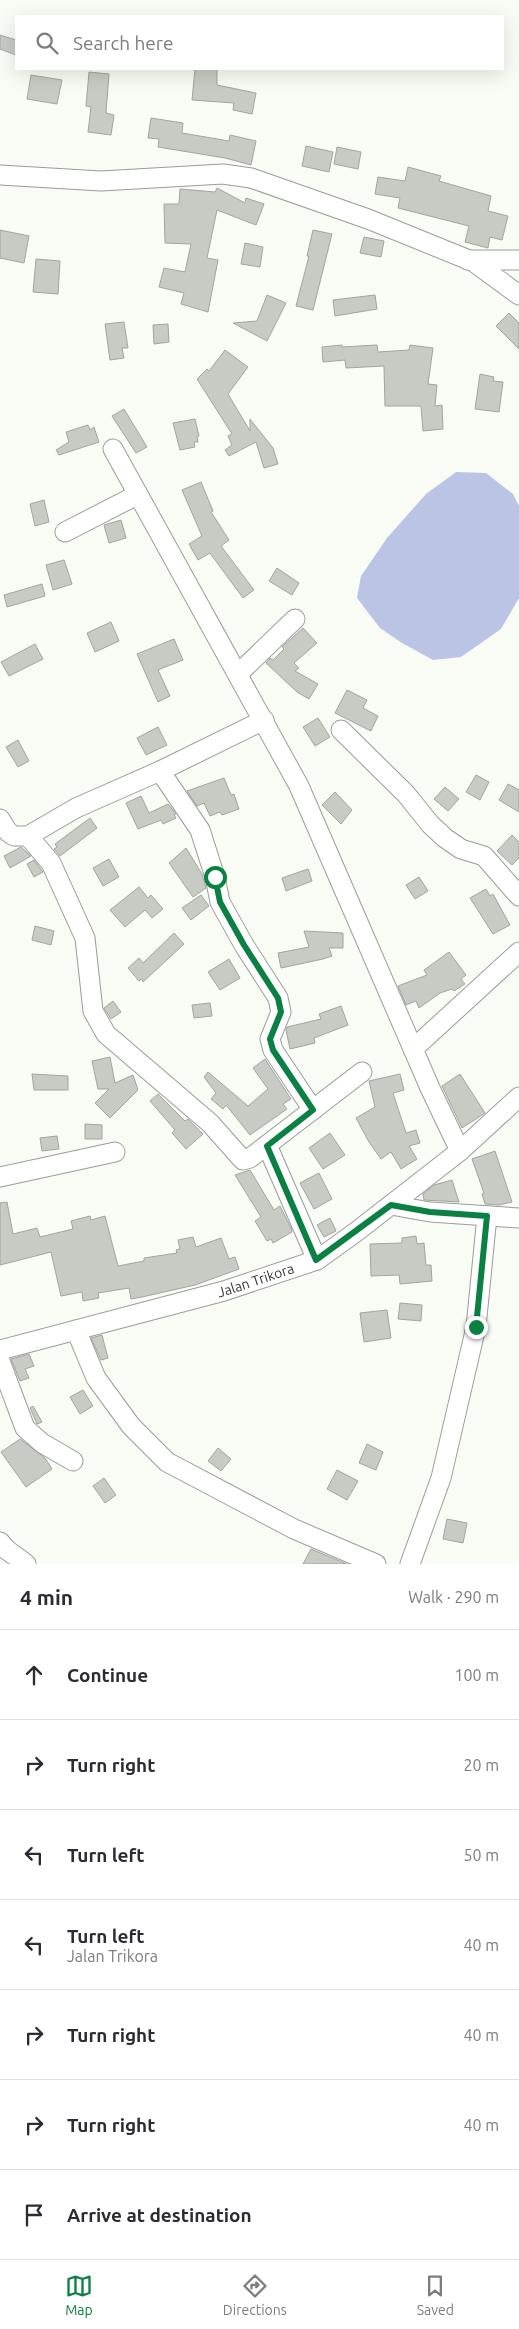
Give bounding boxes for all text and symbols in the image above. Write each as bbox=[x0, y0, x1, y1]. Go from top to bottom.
search box bbox=[15, 15, 504, 70]
icon: search bbox=[33, 29, 61, 57]
text: Search here bbox=[73, 32, 173, 54]
route start bbox=[204, 866, 227, 889]
street label: Jalan Trikora bbox=[216, 1260, 296, 1300]
route end bbox=[465, 1316, 488, 1339]
text: 4 min bbox=[20, 1585, 73, 1609]
text: Walk · 290 m bbox=[408, 1588, 499, 1606]
icon: ahead bbox=[20, 1661, 48, 1689]
text: Continue bbox=[67, 1664, 148, 1686]
text: 100 m bbox=[454, 1666, 499, 1684]
icon: right bbox=[20, 1751, 48, 1779]
text: Turn right bbox=[67, 1754, 155, 1776]
text: 20 m bbox=[463, 1756, 499, 1774]
icon: left bbox=[20, 1841, 48, 1869]
text: Turn left bbox=[67, 1844, 145, 1866]
text: 50 m bbox=[463, 1846, 499, 1864]
text: Turn left bbox=[67, 1925, 145, 1947]
icon: left bbox=[20, 1931, 48, 1959]
text: 40 m bbox=[463, 1936, 499, 1954]
text: Jalan Trikora bbox=[67, 1947, 158, 1965]
icon: right bbox=[20, 2021, 48, 2049]
text: Turn right bbox=[67, 2024, 155, 2046]
text: 40 m bbox=[463, 2026, 499, 2044]
icon: right bbox=[20, 2111, 48, 2139]
text: Turn right bbox=[67, 2114, 155, 2136]
text: 40 m bbox=[463, 2116, 499, 2134]
icon: arrive bbox=[20, 2201, 48, 2229]
text: Arrive at destination bbox=[67, 2204, 252, 2226]
tab: Map bbox=[65, 2272, 93, 2318]
tab: Directions bbox=[223, 2272, 287, 2318]
tab: Saved bbox=[417, 2272, 454, 2318]

